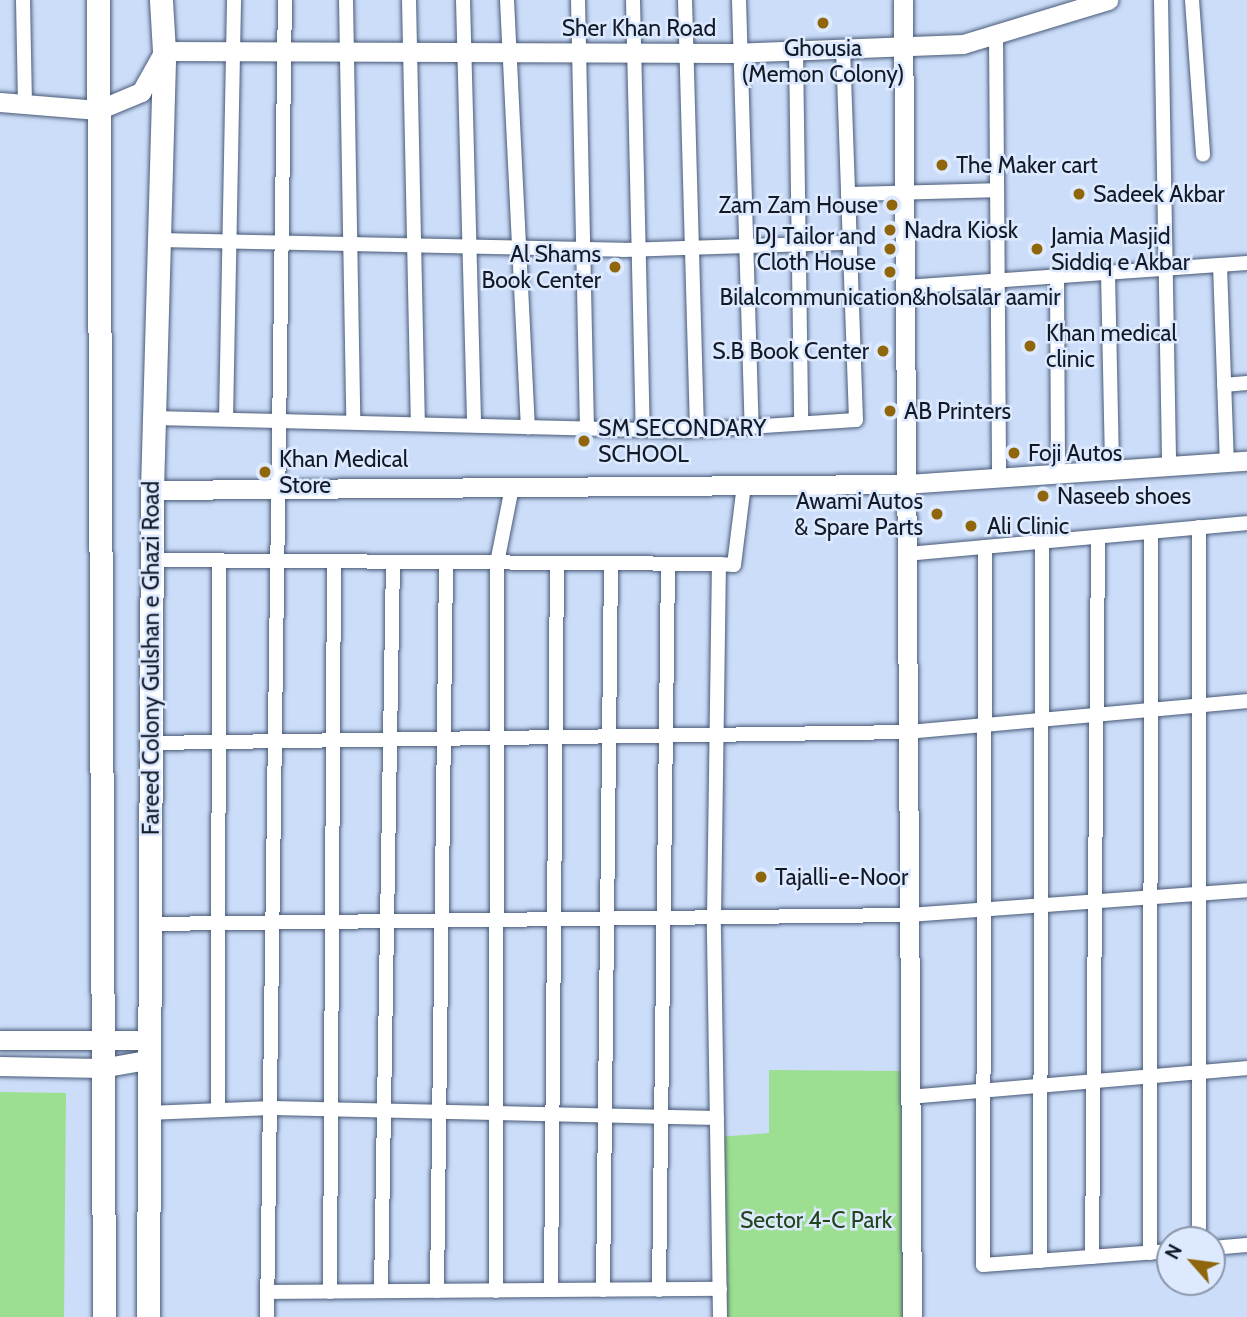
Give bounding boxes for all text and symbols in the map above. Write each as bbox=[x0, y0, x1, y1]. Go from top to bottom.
street label: Sher Khan Road bbox=[562, 14, 716, 42]
marker: Ghousia (Memon Colony) bbox=[815, 15, 831, 31]
place label: Ghousia (Memon Colony) bbox=[741, 34, 905, 88]
place label: The Maker cart bbox=[956, 151, 1098, 179]
marker: The Maker cart bbox=[934, 157, 950, 173]
place label: Sadeek Akbar bbox=[1093, 180, 1225, 208]
marker: Sadeek Akbar bbox=[1071, 186, 1087, 202]
place label: Zam Zam House bbox=[719, 191, 878, 219]
marker: Zam Zam House bbox=[884, 197, 900, 213]
place label: Nadra Kiosk bbox=[904, 216, 1018, 244]
place label: DJ Tailor and Cloth House bbox=[754, 222, 876, 276]
marker: Nadra Kiosk bbox=[882, 222, 898, 238]
place label: Jamia Masjid Siddiq e Akbar bbox=[1051, 222, 1190, 276]
place label: Al Shams Book Center bbox=[481, 240, 601, 294]
marker: DJ Tailor and Cloth House bbox=[882, 241, 898, 257]
marker: Jamia Masjid Siddiq e Akbar bbox=[1029, 241, 1045, 257]
marker: Al Shams Book Center bbox=[607, 259, 623, 275]
marker: Bilalcommunication&holsalar aamir bbox=[882, 264, 898, 280]
place label: Bilalcommunication&holsalar aamir bbox=[720, 283, 1060, 311]
place label: Khan medical clinic bbox=[1046, 319, 1177, 373]
marker: Khan medical clinic bbox=[1020, 336, 1040, 356]
place label: S.B Book Center bbox=[712, 337, 869, 365]
marker: S.B Book Center bbox=[875, 343, 891, 359]
place label: AB Printers bbox=[904, 397, 1011, 425]
marker: AB Printers bbox=[882, 403, 898, 419]
place label: SM SECONDARY SCHOOL bbox=[598, 414, 766, 468]
marker: SM SECONDARY SCHOOL bbox=[576, 433, 592, 449]
place label: Foji Autos bbox=[1028, 439, 1122, 467]
place label: Khan Medical Store bbox=[279, 445, 408, 499]
marker: Foji Autos bbox=[1006, 445, 1022, 461]
marker: Khan Medical Store bbox=[257, 464, 273, 480]
street label: Fareed Colony Gulshan e Ghazi Road bbox=[137, 481, 165, 835]
place label: Naseeb shoes bbox=[1057, 482, 1191, 510]
place label: Awami Autos & Spare Parts bbox=[794, 487, 923, 541]
marker: Naseeb shoes bbox=[1035, 488, 1051, 504]
marker: Awami Autos & Spare Parts bbox=[929, 506, 945, 522]
place label: Ali Clinic bbox=[987, 512, 1069, 540]
marker: Ali Clinic bbox=[961, 516, 981, 536]
place label: Tajalli-e-Noor bbox=[775, 863, 908, 891]
marker: Tajalli-e-Noor bbox=[753, 869, 769, 885]
park label: Sector 4-C Park bbox=[740, 1206, 892, 1234]
north arrow bbox=[1156, 1226, 1226, 1296]
text: N bbox=[1160, 1241, 1187, 1263]

